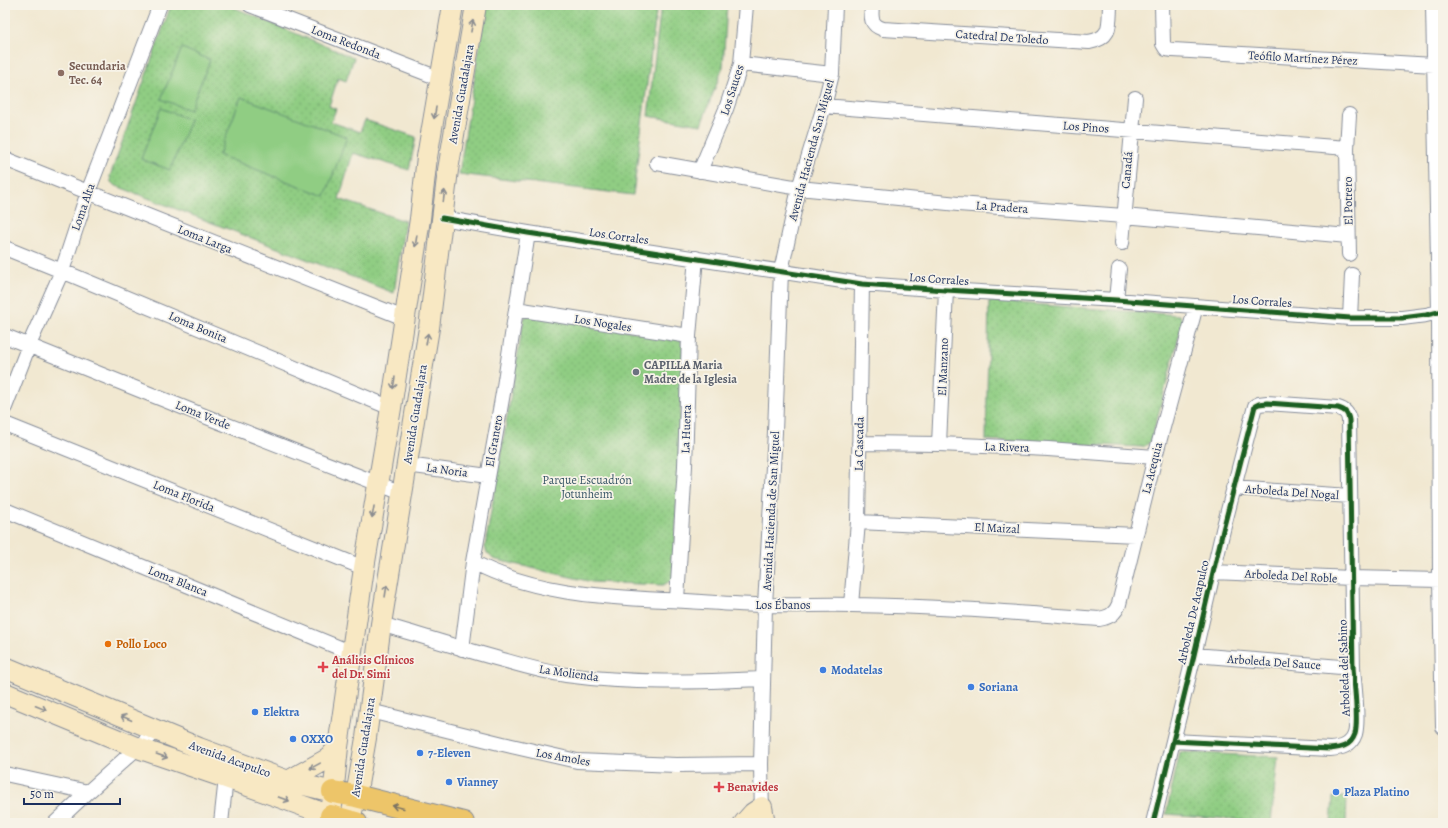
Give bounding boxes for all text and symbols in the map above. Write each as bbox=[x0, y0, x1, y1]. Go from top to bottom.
one-way arrow bbox=[469, 20, 477, 33]
street label: Loma Redonda bbox=[309, 21, 384, 63]
street label: Catedral De Toledo bbox=[955, 26, 1049, 48]
street label: Avenida Guadalajara bbox=[444, 43, 478, 146]
street label: Teófilo Martínez Pérez bbox=[1248, 47, 1358, 69]
place label: Secundaria Tec. 64 bbox=[69, 58, 126, 88]
street label: Los Sauces bbox=[716, 62, 748, 117]
marker: Secundaria Tec. 64 bbox=[56, 68, 66, 78]
street label: Avenida Hacienda San Miguel bbox=[784, 77, 838, 223]
one-way arrow bbox=[431, 106, 439, 119]
street label: Los Pinos bbox=[1062, 117, 1110, 137]
street label: Canadá bbox=[1117, 150, 1137, 189]
street label: El Potrero bbox=[1340, 176, 1356, 225]
street label: Loma Alta bbox=[67, 181, 99, 233]
one-way arrow bbox=[441, 190, 448, 203]
street label: La Pradera bbox=[975, 197, 1029, 217]
street label: Loma Larga bbox=[175, 221, 235, 257]
street label: Los Corrales bbox=[588, 224, 650, 248]
one-way arrow bbox=[412, 234, 420, 247]
street label: Los Corrales bbox=[908, 269, 970, 289]
street label: Los Corrales bbox=[1231, 291, 1293, 311]
street label: Loma Bonita bbox=[166, 307, 230, 347]
street label: Los Nogales bbox=[573, 311, 633, 335]
one-way arrow bbox=[423, 333, 431, 346]
street label: El Manzano bbox=[934, 338, 952, 396]
place label: CAPILLA Maria Madre de la Iglesia bbox=[644, 357, 737, 387]
street label: Avenida Guadalajara bbox=[399, 363, 431, 466]
marker: CAPILLA Maria Madre de la Iglesia bbox=[631, 367, 641, 377]
one-way arrow bbox=[390, 377, 398, 390]
street label: Loma Verde bbox=[173, 397, 233, 433]
street label: La Huerta bbox=[677, 404, 695, 454]
street label: El Granero bbox=[482, 414, 506, 468]
street label: La Cascada bbox=[851, 416, 867, 471]
street label: Avenida Hacienda de San Miguel bbox=[759, 431, 783, 592]
street label: La Rivera bbox=[984, 438, 1030, 456]
street label: La Acequia bbox=[1138, 440, 1166, 496]
street label: La Noria bbox=[425, 459, 469, 481]
park label: Parque Escuadrón Jotunheim bbox=[542, 472, 632, 502]
street label: Loma Florida bbox=[151, 476, 218, 516]
street label: Arboleda Del Nogal bbox=[1244, 481, 1340, 503]
one-way arrow bbox=[369, 505, 377, 518]
street label: El Maizal bbox=[974, 519, 1020, 537]
street label: Arboleda De Acapulco bbox=[1173, 558, 1213, 667]
street label: Loma Blanca bbox=[146, 562, 210, 600]
street label: Arboleda Del Roble bbox=[1243, 566, 1338, 586]
one-way arrow bbox=[382, 585, 390, 598]
street label: Los Ébanos bbox=[755, 597, 811, 613]
street label: Arboleda del Sabino bbox=[1334, 619, 1354, 718]
place label: Pollo Loco bbox=[116, 636, 167, 652]
marker: Pollo Loco bbox=[103, 639, 113, 649]
street label: Arboleda Del Sauce bbox=[1226, 651, 1321, 673]
place label: Análisis Clínicos del Dr. Simi bbox=[331, 652, 414, 682]
marker: Análisis Clínicos del Dr. Simi bbox=[317, 661, 329, 673]
street label: La Molienda bbox=[538, 661, 600, 685]
place label: Modatelas bbox=[831, 662, 883, 678]
marker: Modatelas bbox=[818, 665, 828, 675]
place label: Soriana bbox=[979, 679, 1018, 695]
marker: Soriana bbox=[966, 682, 976, 692]
street label: Avenida Guadalajara bbox=[347, 696, 379, 799]
place label: Elektra bbox=[263, 704, 300, 720]
one-way arrow bbox=[35, 705, 47, 712]
marker: Elektra bbox=[250, 707, 260, 717]
one-way arrow bbox=[120, 713, 132, 721]
place label: OXXO bbox=[301, 731, 333, 747]
marker: OXXO bbox=[288, 734, 298, 744]
street label: Avenida Acapulco bbox=[186, 736, 273, 781]
street label: Los Amoles bbox=[534, 744, 592, 770]
place label: 7-Eleven bbox=[428, 745, 471, 761]
marker: 7-Eleven bbox=[415, 748, 425, 758]
one-way arrow bbox=[155, 753, 168, 760]
one-way arrow bbox=[309, 763, 321, 770]
place label: Vianney bbox=[456, 774, 498, 790]
marker: Vianney bbox=[444, 777, 454, 787]
place label: Benavides bbox=[727, 779, 778, 795]
scale bar bbox=[24, 780, 120, 806]
marker: Benavides bbox=[714, 782, 724, 792]
place label: Plaza Platino bbox=[1344, 784, 1410, 800]
text: 50 m bbox=[30, 786, 54, 802]
marker: Plaza Platino bbox=[1331, 787, 1341, 797]
one-way arrow bbox=[278, 796, 290, 804]
one-way arrow bbox=[392, 803, 405, 811]

